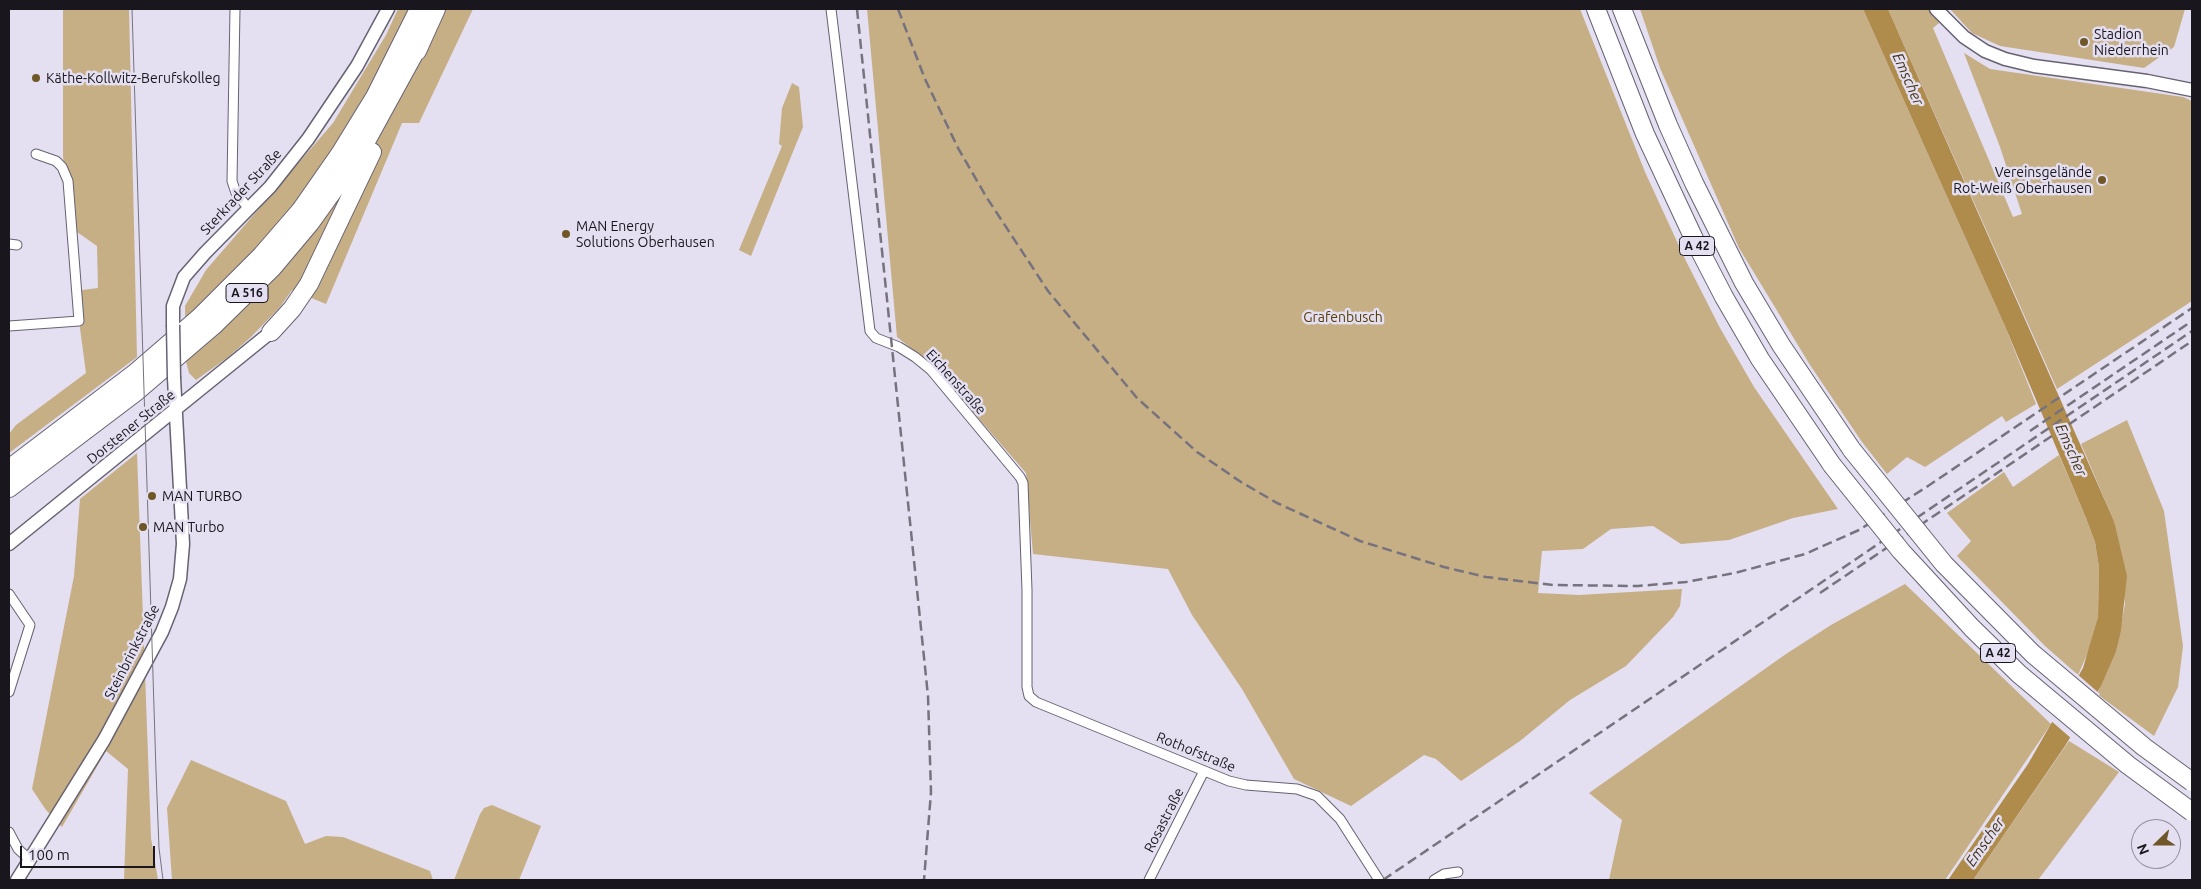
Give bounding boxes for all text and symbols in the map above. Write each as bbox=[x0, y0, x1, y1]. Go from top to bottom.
place label: Stadion Niederrhein bbox=[2094, 26, 2169, 58]
marker: Stadion Niederrhein bbox=[2078, 36, 2090, 48]
water label: Emscher bbox=[1888, 50, 1928, 108]
place label: Käthe-Kollwitz-Berufskolleg bbox=[46, 70, 221, 86]
marker: Käthe-Kollwitz-Berufskolleg bbox=[30, 72, 42, 84]
street label: Sterkrader Straße bbox=[197, 146, 285, 238]
place label: Vereinsgelände Rot-Weiß Oberhausen bbox=[1953, 164, 2092, 196]
marker: Vereinsgelände Rot-Weiß Oberhausen bbox=[2096, 174, 2108, 186]
place label: MAN Energy Solutions Oberhausen bbox=[576, 218, 715, 250]
marker: MAN Energy Solutions Oberhausen bbox=[560, 228, 572, 240]
road number: A 42 bbox=[1680, 237, 1714, 256]
road number: A 516 bbox=[226, 284, 268, 302]
park label: Grafenbusch bbox=[1303, 309, 1383, 325]
street label: Eichenstraße bbox=[922, 346, 990, 418]
street label: Dorstener Straße bbox=[84, 386, 178, 468]
water label: Emscher bbox=[2051, 421, 2091, 479]
place label: MAN TURBO bbox=[162, 488, 242, 504]
marker: MAN TURBO bbox=[146, 490, 158, 502]
place label: MAN Turbo bbox=[153, 519, 225, 535]
marker: MAN Turbo bbox=[137, 521, 149, 533]
street label: Steinbrinkstraße bbox=[101, 602, 163, 702]
road number: A 42 bbox=[1980, 644, 2016, 662]
street label: Rothofstraße bbox=[1154, 728, 1238, 776]
street label: Rosastraße bbox=[1141, 785, 1187, 855]
water label: Emscher bbox=[1962, 814, 2008, 870]
north arrow bbox=[2131, 819, 2181, 869]
scale bar bbox=[22, 836, 158, 868]
text: N bbox=[2134, 841, 2152, 857]
text: 100 m bbox=[28, 846, 70, 863]

